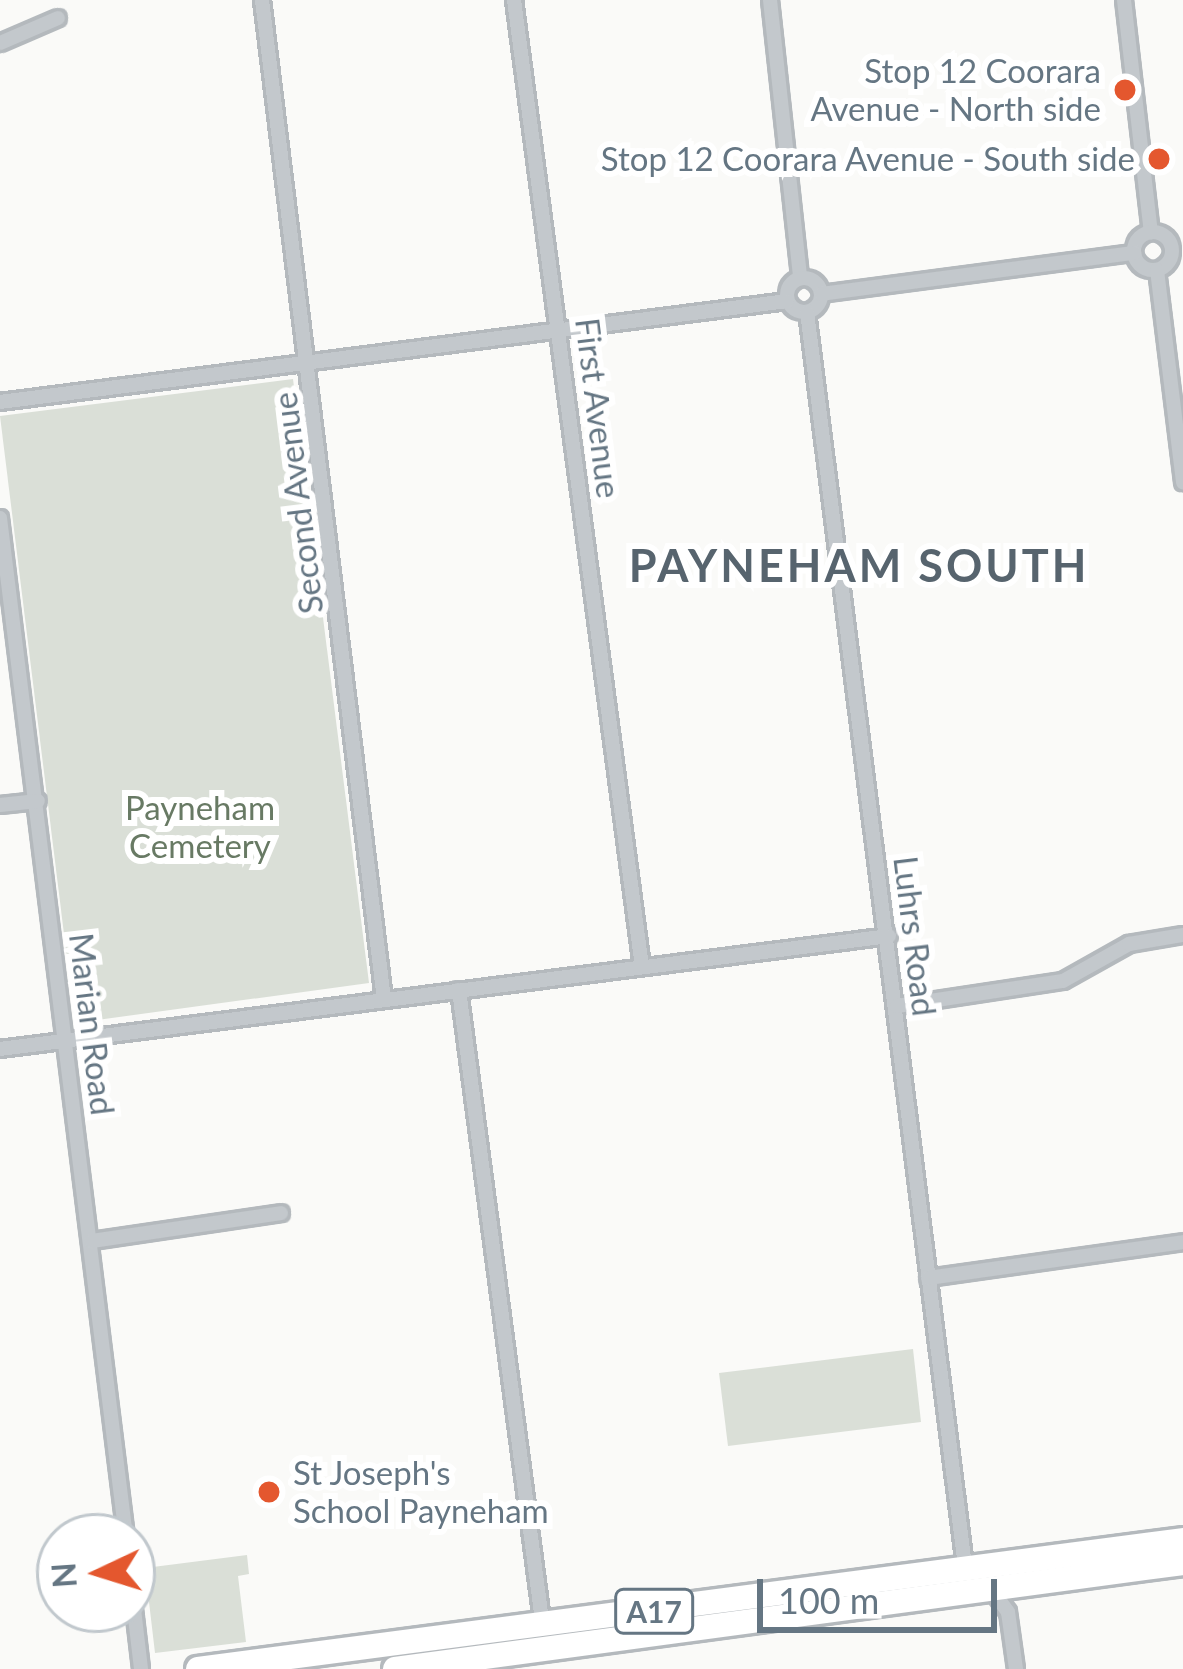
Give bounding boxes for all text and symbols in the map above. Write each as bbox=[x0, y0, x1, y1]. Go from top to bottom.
place label: Stop 12 Coorara Avenue - North side bbox=[810, 51, 1101, 129]
marker: Stop 12 Coorara Avenue - North side bbox=[1112, 77, 1138, 103]
place label: Stop 12 Coorara Avenue - South side bbox=[600, 139, 1135, 179]
marker: Stop 12 Coorara Avenue - South side bbox=[1146, 146, 1172, 172]
street label: First Avenue bbox=[567, 315, 629, 501]
street label: Second Avenue bbox=[265, 389, 331, 617]
district label: PAYNEHAM SOUTH bbox=[629, 539, 1089, 593]
park label: Payneham Cemetery bbox=[125, 788, 275, 866]
street label: Luhrs Road bbox=[886, 854, 944, 1018]
street label: Marian Road bbox=[61, 931, 123, 1117]
place label: St Joseph's School Payneham bbox=[293, 1453, 549, 1531]
marker: St Joseph's School Payneham bbox=[256, 1479, 282, 1505]
north arrow bbox=[36, 1513, 156, 1633]
scale bar bbox=[763, 1555, 1003, 1629]
text: N bbox=[42, 1561, 84, 1589]
text: 100 m bbox=[778, 1578, 879, 1622]
road number: A17 bbox=[612, 1587, 696, 1635]

